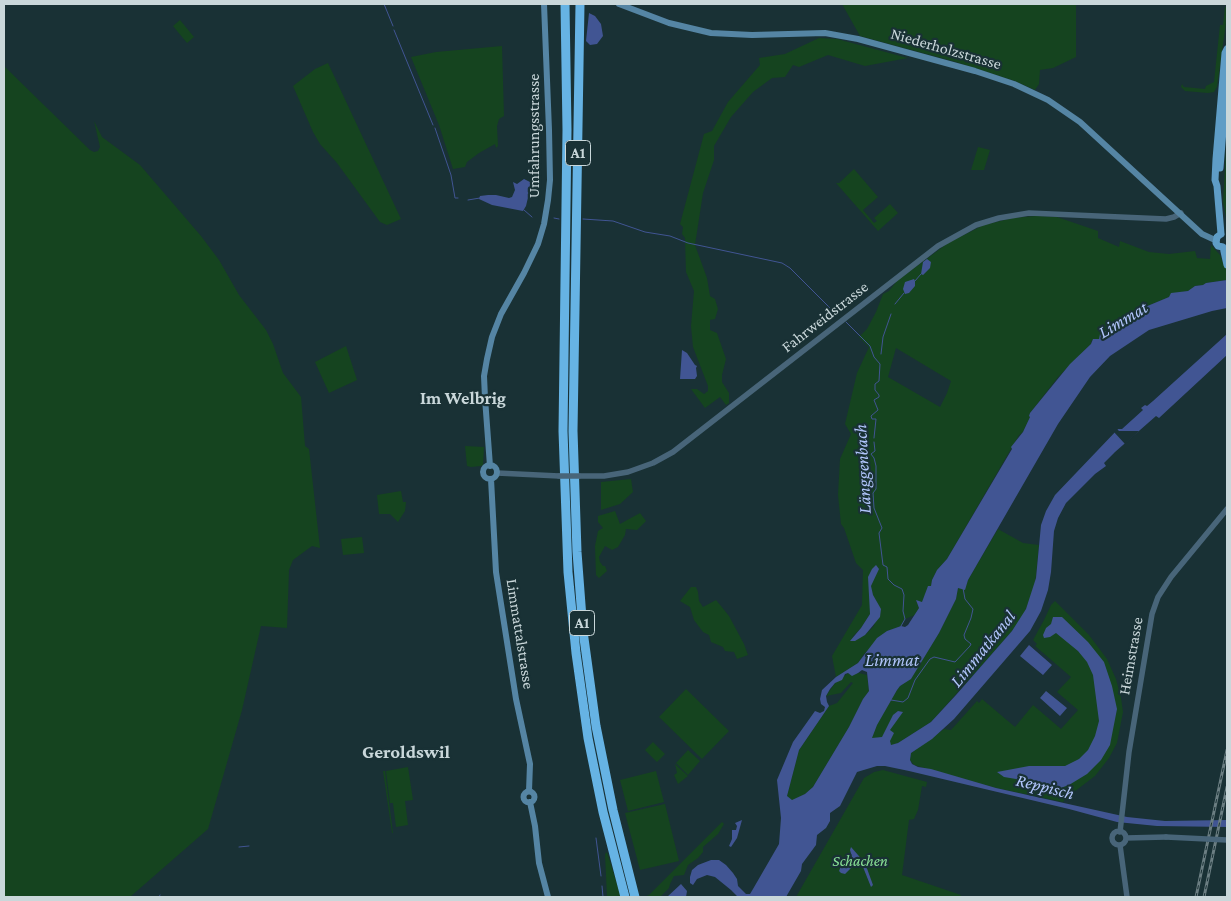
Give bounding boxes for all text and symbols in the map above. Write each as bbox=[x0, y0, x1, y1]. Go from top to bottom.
street label: Niederholzstrasse bbox=[888, 24, 1004, 74]
street label: Umfahrungsstrasse bbox=[524, 74, 544, 198]
road number: A1 bbox=[566, 140, 590, 166]
street label: Fahrweidstrasse bbox=[778, 277, 872, 357]
water label: Limmat bbox=[1094, 297, 1152, 343]
district label: Im Welbrig bbox=[420, 387, 506, 409]
water label: Länggenbach bbox=[850, 424, 876, 514]
street label: Limmattalstrasse bbox=[502, 577, 538, 691]
water label: Limmatkanal bbox=[946, 606, 1020, 692]
road number: A1 bbox=[570, 610, 594, 636]
street label: Heimstrasse bbox=[1115, 616, 1147, 696]
water label: Limmat bbox=[865, 649, 919, 671]
district label: Geroldswil bbox=[362, 741, 450, 763]
water label: Reppisch bbox=[1014, 769, 1076, 805]
park label: Schachen bbox=[832, 851, 888, 871]

